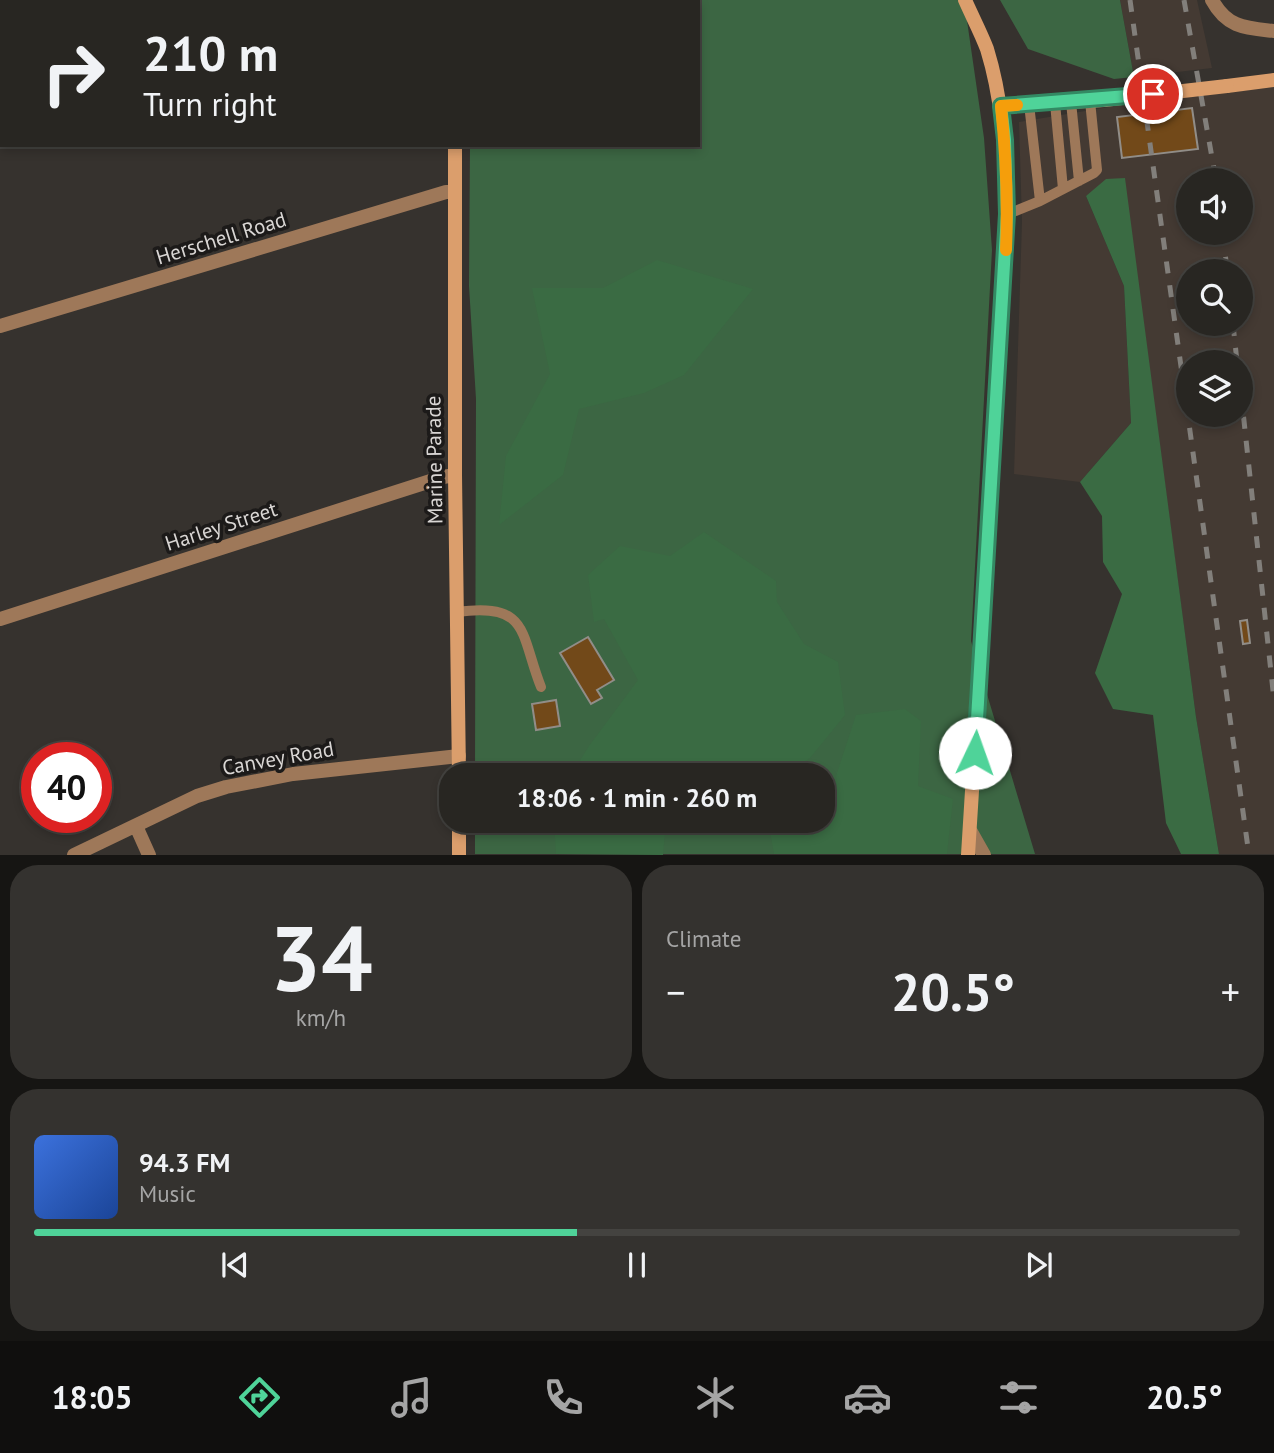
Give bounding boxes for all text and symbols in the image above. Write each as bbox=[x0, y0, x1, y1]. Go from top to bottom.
text: 210 m bbox=[143, 21, 278, 85]
icon: right bbox=[28, 28, 119, 119]
pin bbox=[1123, 64, 1183, 124]
icon: arrive bbox=[1134, 75, 1172, 113]
text: Turn right bbox=[143, 83, 277, 125]
map controls bbox=[1176, 168, 1253, 427]
button: sound bbox=[1176, 168, 1253, 245]
street label: Herschell Road bbox=[153, 205, 289, 271]
button: search bbox=[1176, 259, 1253, 336]
button: layers bbox=[1176, 350, 1253, 427]
street label: Marine Parade bbox=[419, 396, 449, 524]
street label: Harley Street bbox=[162, 495, 280, 557]
position arrow bbox=[938, 716, 1012, 790]
street label: Canvey Road bbox=[220, 735, 336, 781]
speed limit sign: 40 bbox=[21, 742, 112, 833]
text: 18:06 · 1 min · 260 m bbox=[517, 781, 757, 814]
text: 34 bbox=[269, 898, 373, 1016]
text: Climate bbox=[666, 924, 741, 953]
text: 20.5° bbox=[891, 958, 1015, 1025]
text: − bbox=[666, 967, 685, 1016]
text: + bbox=[1221, 967, 1240, 1016]
text: km/h bbox=[296, 1003, 346, 1032]
text: 94.3 FM bbox=[139, 1146, 230, 1179]
text: Music bbox=[139, 1179, 196, 1208]
icon: previous bbox=[216, 1246, 254, 1284]
icon: pause bbox=[618, 1246, 656, 1284]
icon: next bbox=[1020, 1246, 1058, 1284]
icon: directions bbox=[235, 1373, 284, 1422]
icon: music bbox=[387, 1373, 436, 1422]
icon: phone bbox=[539, 1373, 588, 1422]
icon: climate bbox=[691, 1373, 740, 1422]
icon: car bbox=[843, 1373, 892, 1422]
icon: filters bbox=[994, 1373, 1043, 1422]
text: 18:05 bbox=[51, 1376, 133, 1418]
text: 20.5° bbox=[1146, 1376, 1223, 1418]

